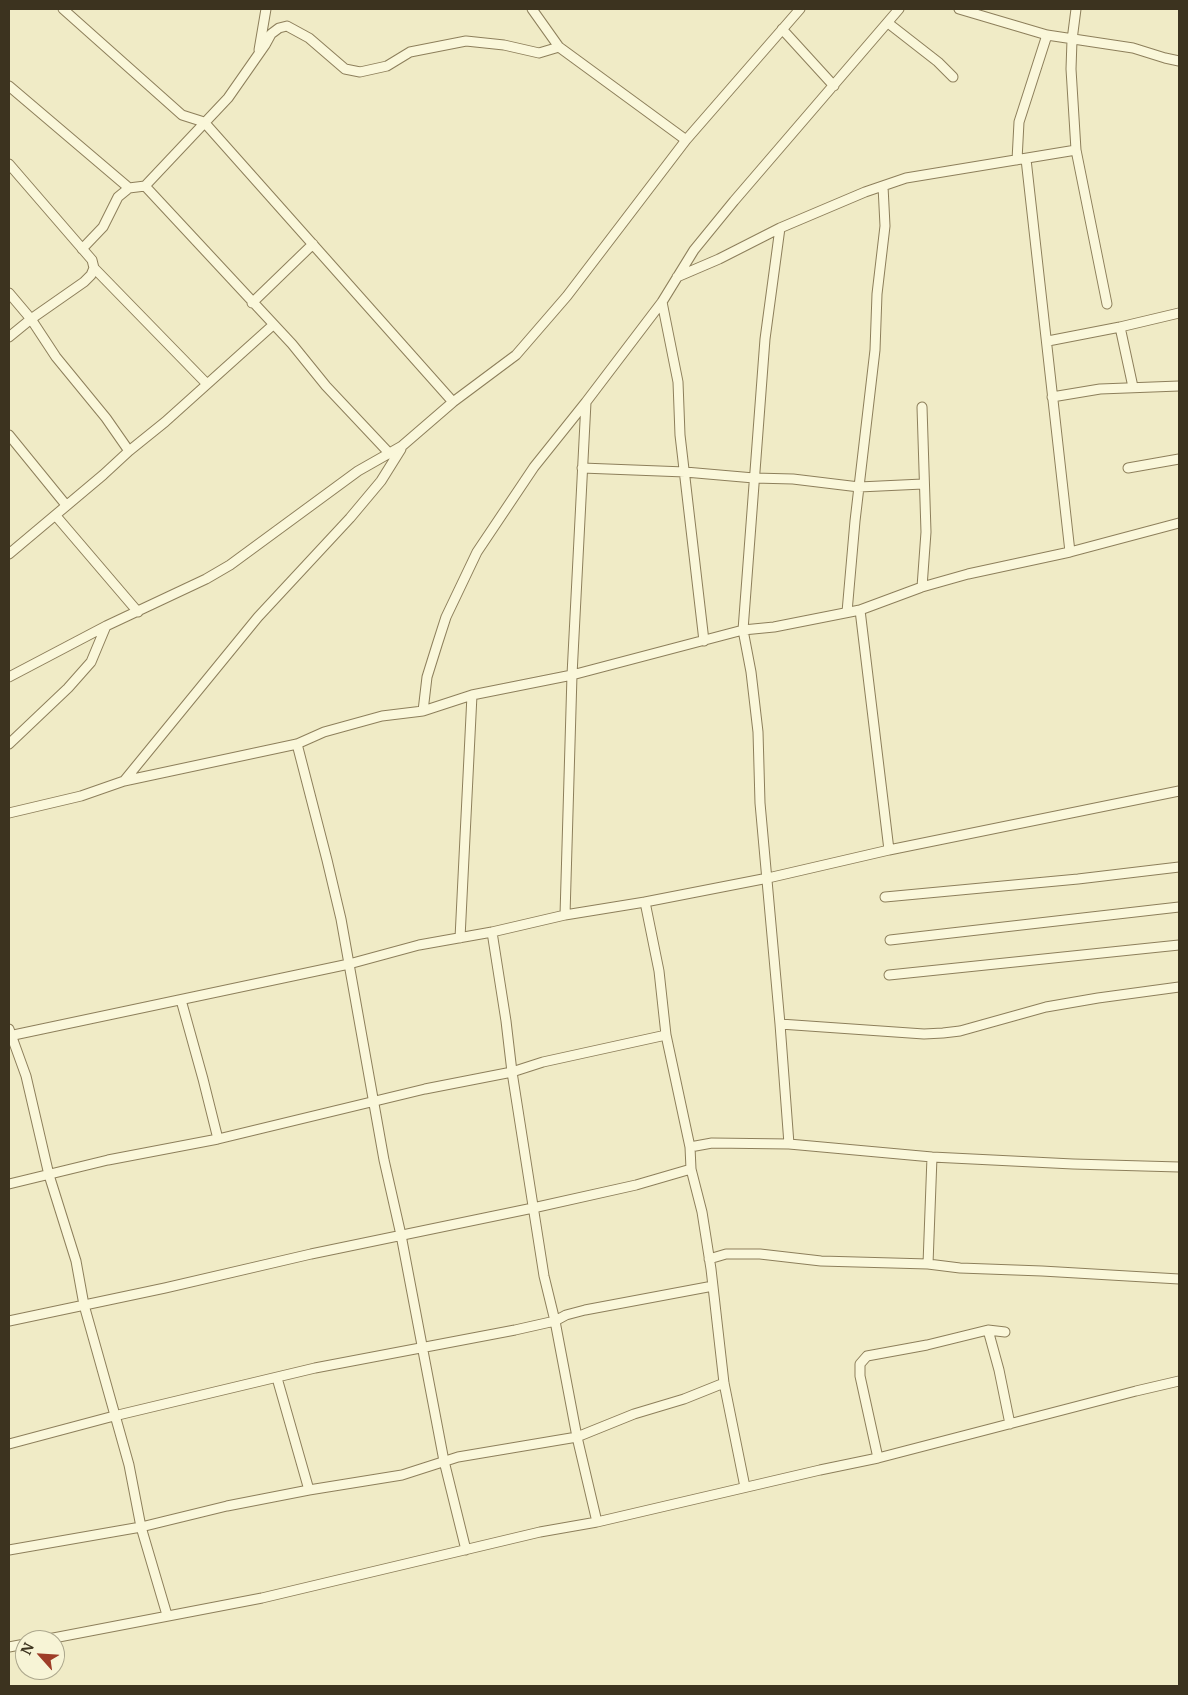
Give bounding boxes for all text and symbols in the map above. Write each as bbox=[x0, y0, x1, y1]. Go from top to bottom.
north arrow bbox=[15, 1630, 65, 1680]
text: N bbox=[17, 1640, 38, 1658]

